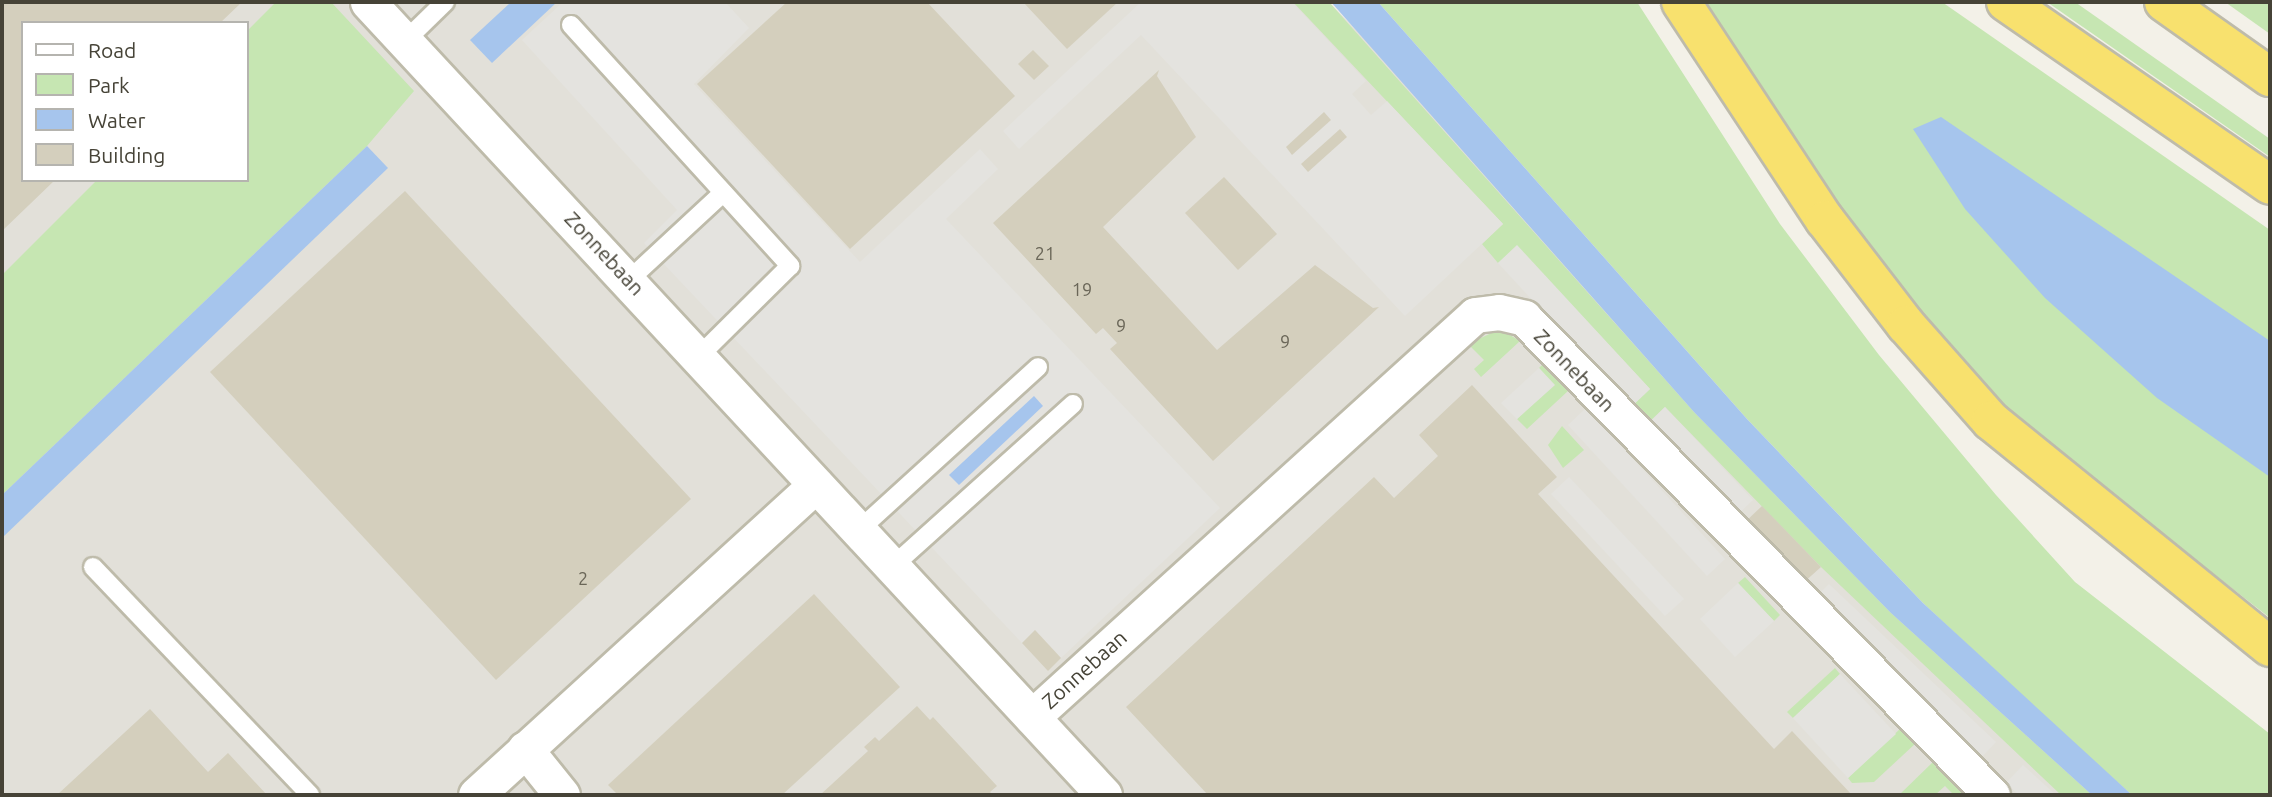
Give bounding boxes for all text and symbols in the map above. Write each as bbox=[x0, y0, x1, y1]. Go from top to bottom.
legend bbox=[21, 21, 248, 182]
text: Road bbox=[88, 38, 136, 62]
text: Park bbox=[88, 73, 130, 97]
text: Water bbox=[88, 108, 146, 132]
text: Building bbox=[88, 143, 165, 167]
street label: Zonnebaan bbox=[560, 206, 650, 300]
house number: 21 bbox=[1035, 242, 1055, 264]
house number: 19 bbox=[1072, 278, 1092, 300]
house number: 9 bbox=[1116, 314, 1126, 336]
street label: Zonnebaan bbox=[1529, 323, 1621, 417]
house number: 9 bbox=[1280, 330, 1290, 352]
house number: 2 bbox=[578, 567, 588, 589]
street label: Zonnebaan bbox=[1036, 624, 1132, 714]

